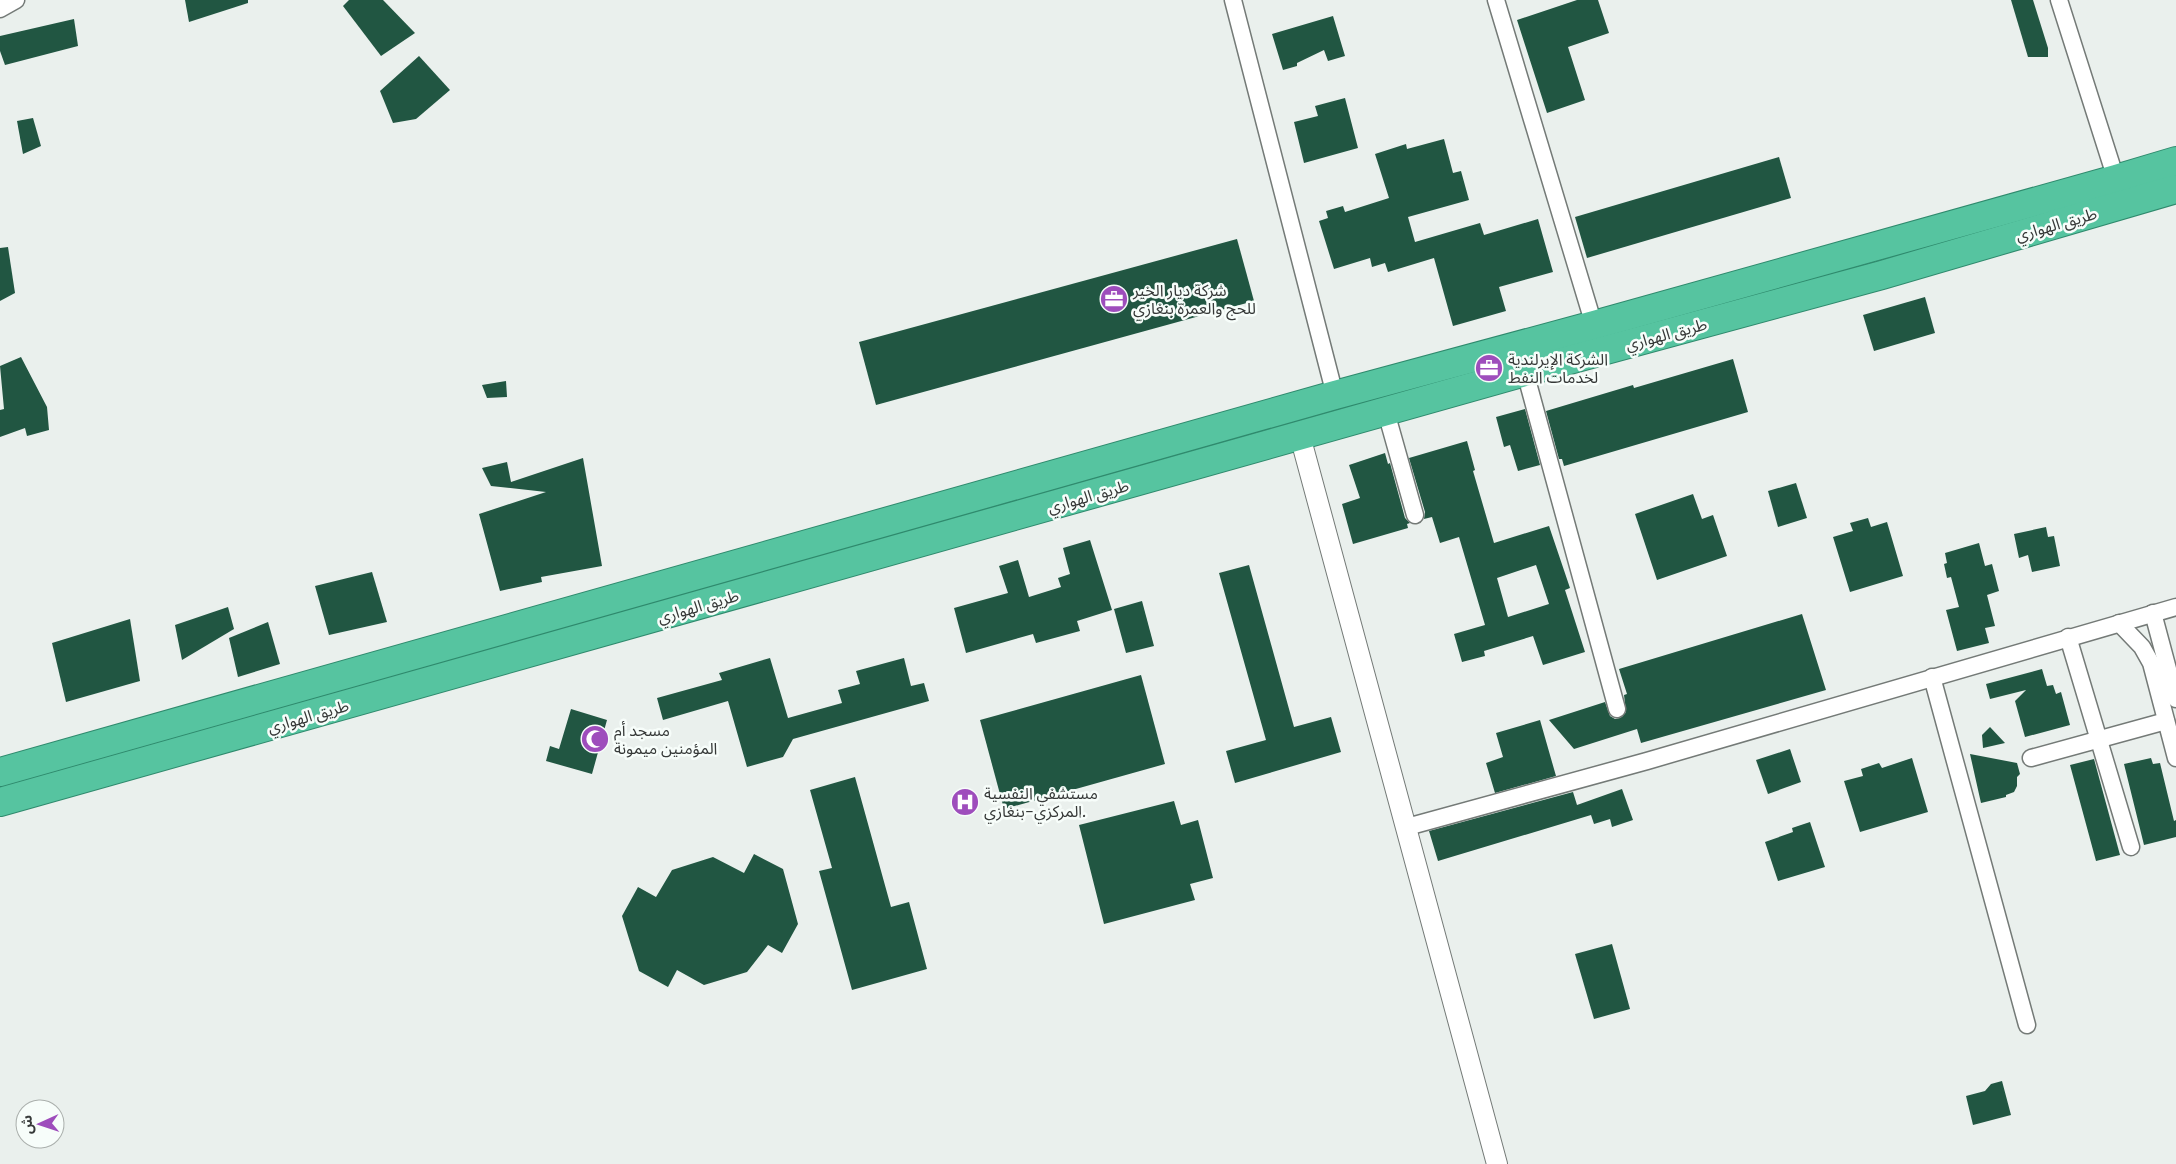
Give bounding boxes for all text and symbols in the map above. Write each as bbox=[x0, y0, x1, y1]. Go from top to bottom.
street label: طريق الهواري bbox=[2013, 203, 2100, 248]
place label: شركة ديار الخير للحج والعمرة بنغازي bbox=[1132, 280, 1256, 321]
office icon: شركة ديار الخير للحج والعمرة بنغازي bbox=[1099, 284, 1129, 314]
street label: طريق الهواري bbox=[1623, 313, 1710, 357]
place label: الشركة الإيرلندية لخدمات النفط bbox=[1508, 349, 1608, 387]
office icon: الشركة الإيرلندية لخدمات النفط bbox=[1474, 353, 1504, 383]
street label: طريق الهواري bbox=[1045, 475, 1132, 520]
street label: طريق الهواري bbox=[655, 585, 742, 630]
street label: طريق الهواري bbox=[265, 695, 352, 740]
place label: مسجد أم المؤمنين ميمونة bbox=[614, 720, 717, 758]
mosque icon: مسجد أم المؤمنين ميمونة bbox=[580, 724, 610, 754]
place label: مستشفي النفسية المركزي-بنغازي. bbox=[984, 783, 1098, 824]
hospital icon: مستشفي النفسية المركزي-بنغازي. bbox=[950, 787, 980, 817]
north arrow bbox=[15, 1099, 65, 1149]
text: ش bbox=[18, 1115, 37, 1135]

